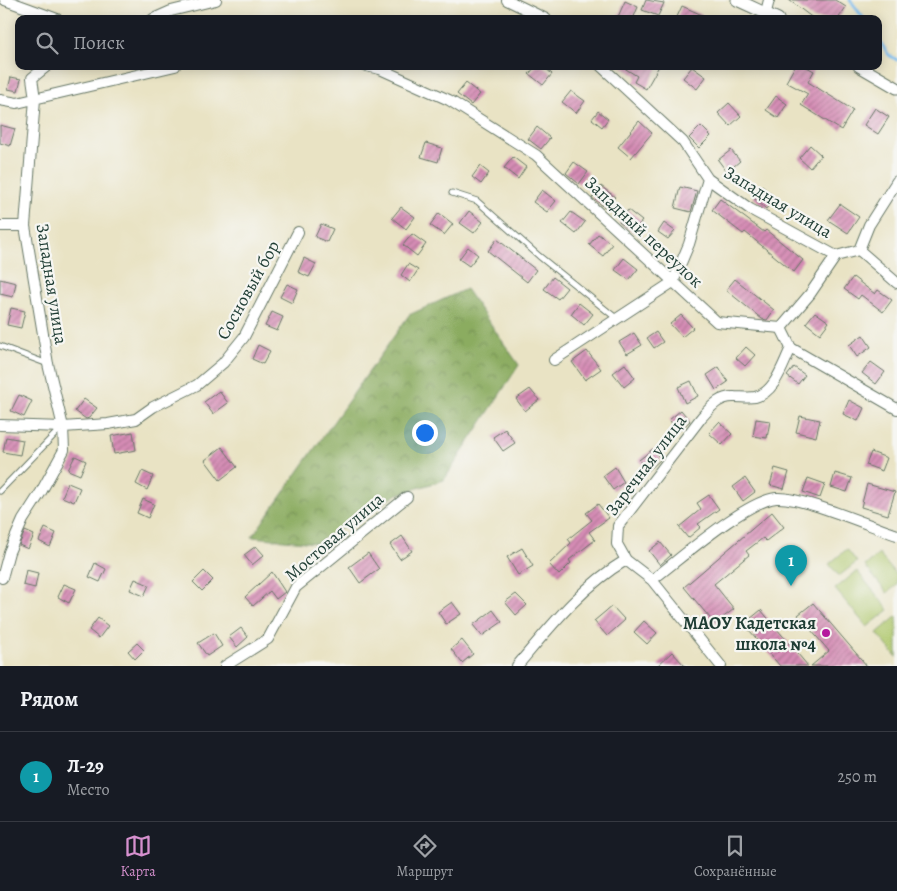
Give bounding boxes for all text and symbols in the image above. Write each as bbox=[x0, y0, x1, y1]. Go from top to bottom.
search box bbox=[15, 15, 882, 70]
icon: search bbox=[33, 29, 61, 57]
text: Поиск bbox=[73, 30, 125, 56]
street label: Западная улица bbox=[719, 160, 837, 244]
street label: Западный переулок bbox=[580, 171, 708, 293]
street label: Западная улица bbox=[31, 222, 74, 347]
street label: Сосновый бор bbox=[211, 236, 285, 344]
street label: Заречная улица bbox=[600, 409, 692, 521]
your location bbox=[412, 420, 438, 446]
street label: Мостовая улица bbox=[279, 487, 389, 587]
pin: 1 bbox=[775, 545, 807, 586]
place label: МАОУ Кадетская школа №4 bbox=[683, 611, 817, 656]
marker: МАОУ Кадетская школа №4 bbox=[820, 627, 832, 639]
text: Рядом bbox=[20, 685, 78, 713]
text: Л-29 bbox=[67, 753, 104, 779]
text: 1 bbox=[33, 766, 39, 788]
text: 250 m bbox=[838, 766, 877, 788]
text: Место bbox=[67, 779, 110, 801]
tab: Карта bbox=[120, 832, 156, 881]
tab: Маршрут bbox=[397, 832, 453, 881]
tab: Сохранённые bbox=[694, 832, 777, 881]

